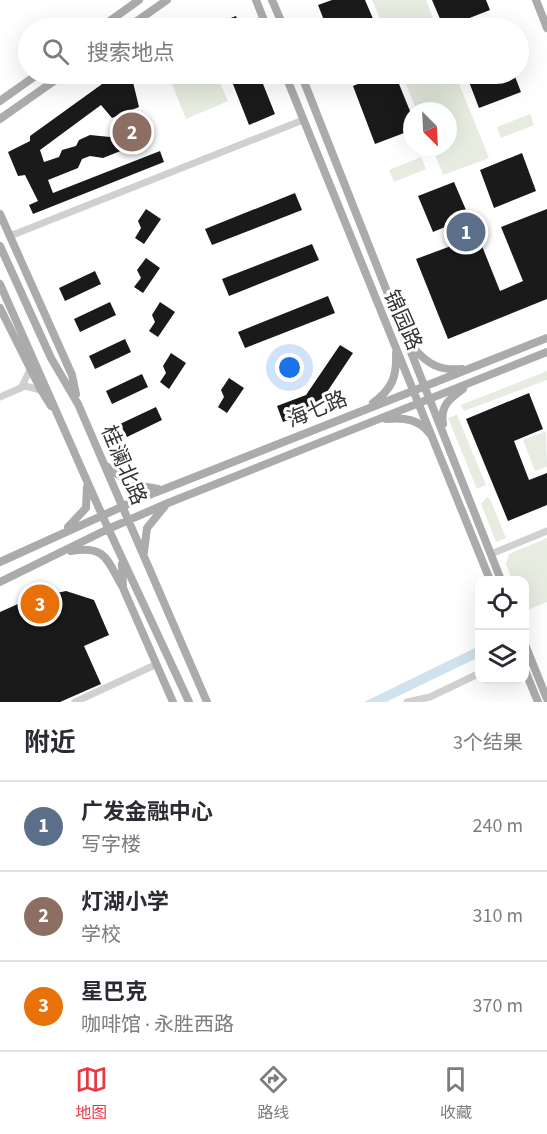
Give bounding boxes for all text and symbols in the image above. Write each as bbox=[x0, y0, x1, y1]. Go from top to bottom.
search box bbox=[18, 18, 529, 84]
icon: search bbox=[39, 35, 72, 68]
text: 搜索地点 bbox=[87, 37, 175, 69]
north arrow bbox=[403, 102, 457, 156]
pin: 2 bbox=[112, 110, 152, 154]
pin: 1 bbox=[446, 210, 486, 254]
street label: 锦园路 bbox=[376, 285, 430, 355]
your location bbox=[275, 353, 304, 382]
street label: 海七路 bbox=[282, 383, 352, 435]
street label: 桂澜北路 bbox=[94, 420, 154, 510]
map controls bbox=[475, 576, 529, 684]
button: locate bbox=[475, 576, 529, 630]
pin: 3 bbox=[20, 582, 60, 626]
button: layers bbox=[475, 630, 529, 684]
text: 附近 bbox=[24, 724, 76, 761]
text: 3个结果 bbox=[453, 729, 523, 757]
text: 广发金融中心 bbox=[81, 796, 213, 828]
text: 1 bbox=[38, 812, 49, 840]
text: 240 m bbox=[473, 812, 523, 840]
text: 写字楼 bbox=[81, 831, 141, 859]
text: 灯湖小学 bbox=[81, 886, 169, 918]
text: 2 bbox=[38, 902, 49, 930]
text: 310 m bbox=[473, 902, 523, 930]
text: 学校 bbox=[81, 921, 121, 949]
text: 星巴克 bbox=[81, 976, 147, 1008]
text: 3 bbox=[38, 992, 49, 1020]
text: 370 m bbox=[473, 992, 523, 1020]
text: 咖啡馆 · 永胜西路 bbox=[81, 1011, 234, 1039]
tab: 地图 bbox=[75, 1063, 108, 1124]
tab: 路线 bbox=[257, 1063, 290, 1124]
tab: 收藏 bbox=[439, 1063, 472, 1124]

